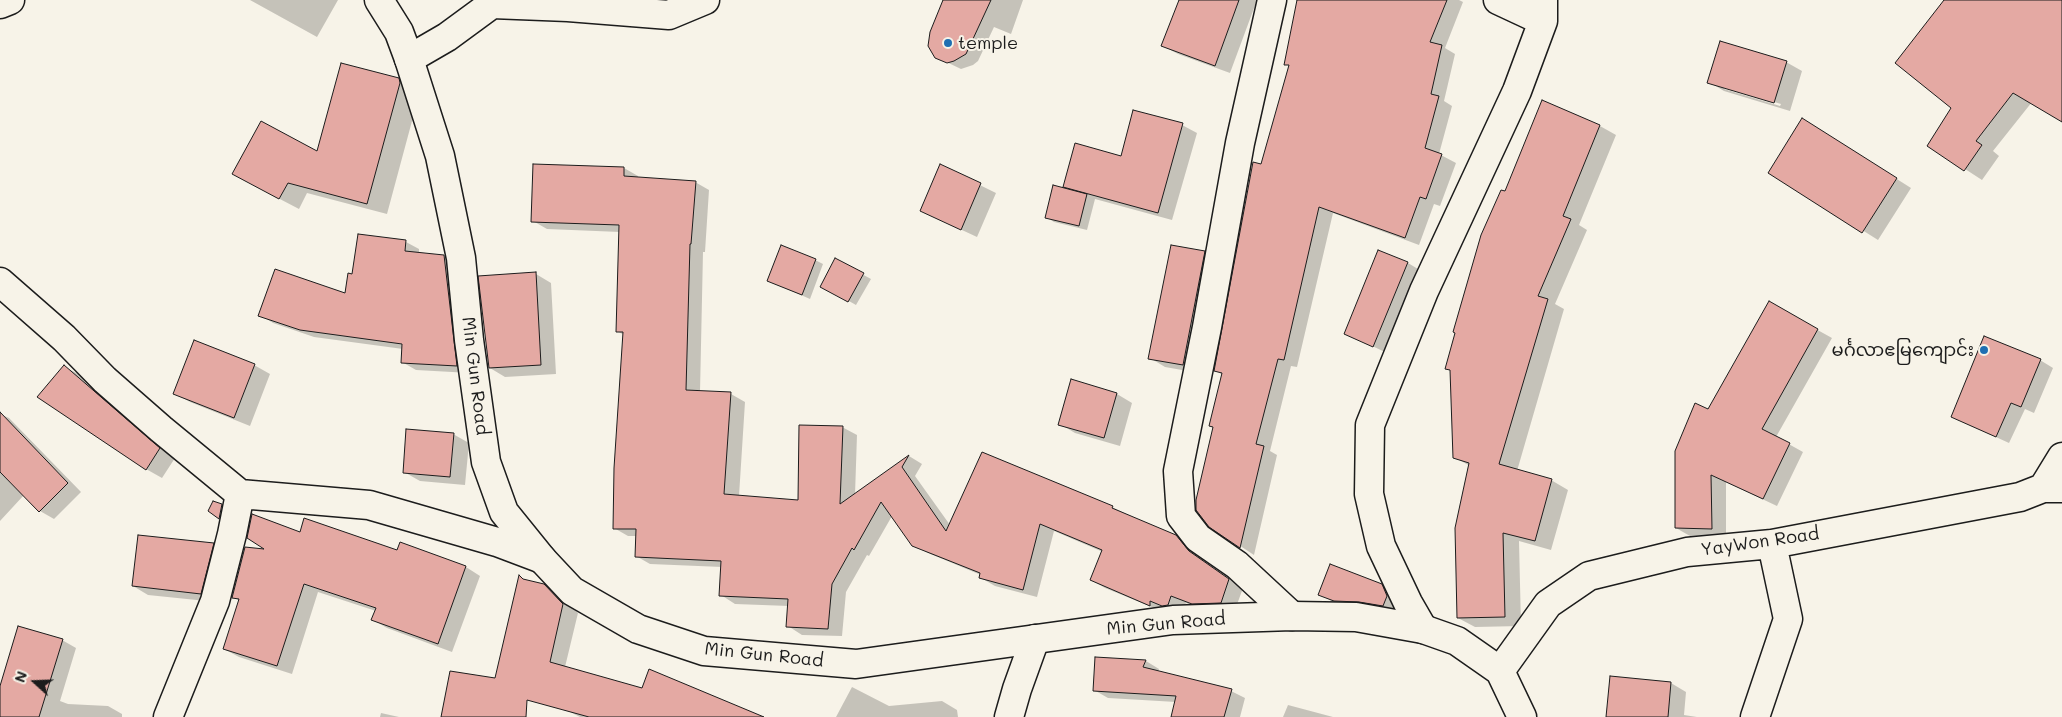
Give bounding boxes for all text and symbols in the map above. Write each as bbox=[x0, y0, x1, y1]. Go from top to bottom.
place label: temple bbox=[958, 32, 1018, 54]
marker: temple bbox=[942, 37, 954, 49]
street label: Min Gun Road bbox=[457, 315, 493, 437]
place label: မင်္ဂလာဧမြကျောင်း bbox=[1832, 339, 1974, 361]
marker: မင်္ဂလာဧမြကျောင်း bbox=[1978, 344, 1990, 356]
street label: YayWon Road bbox=[1699, 523, 1821, 561]
street label: Min Gun Road bbox=[1106, 608, 1226, 640]
street label: Min Gun Road bbox=[704, 638, 824, 672]
north arrow bbox=[10, 657, 60, 707]
text: N bbox=[10, 668, 31, 685]

